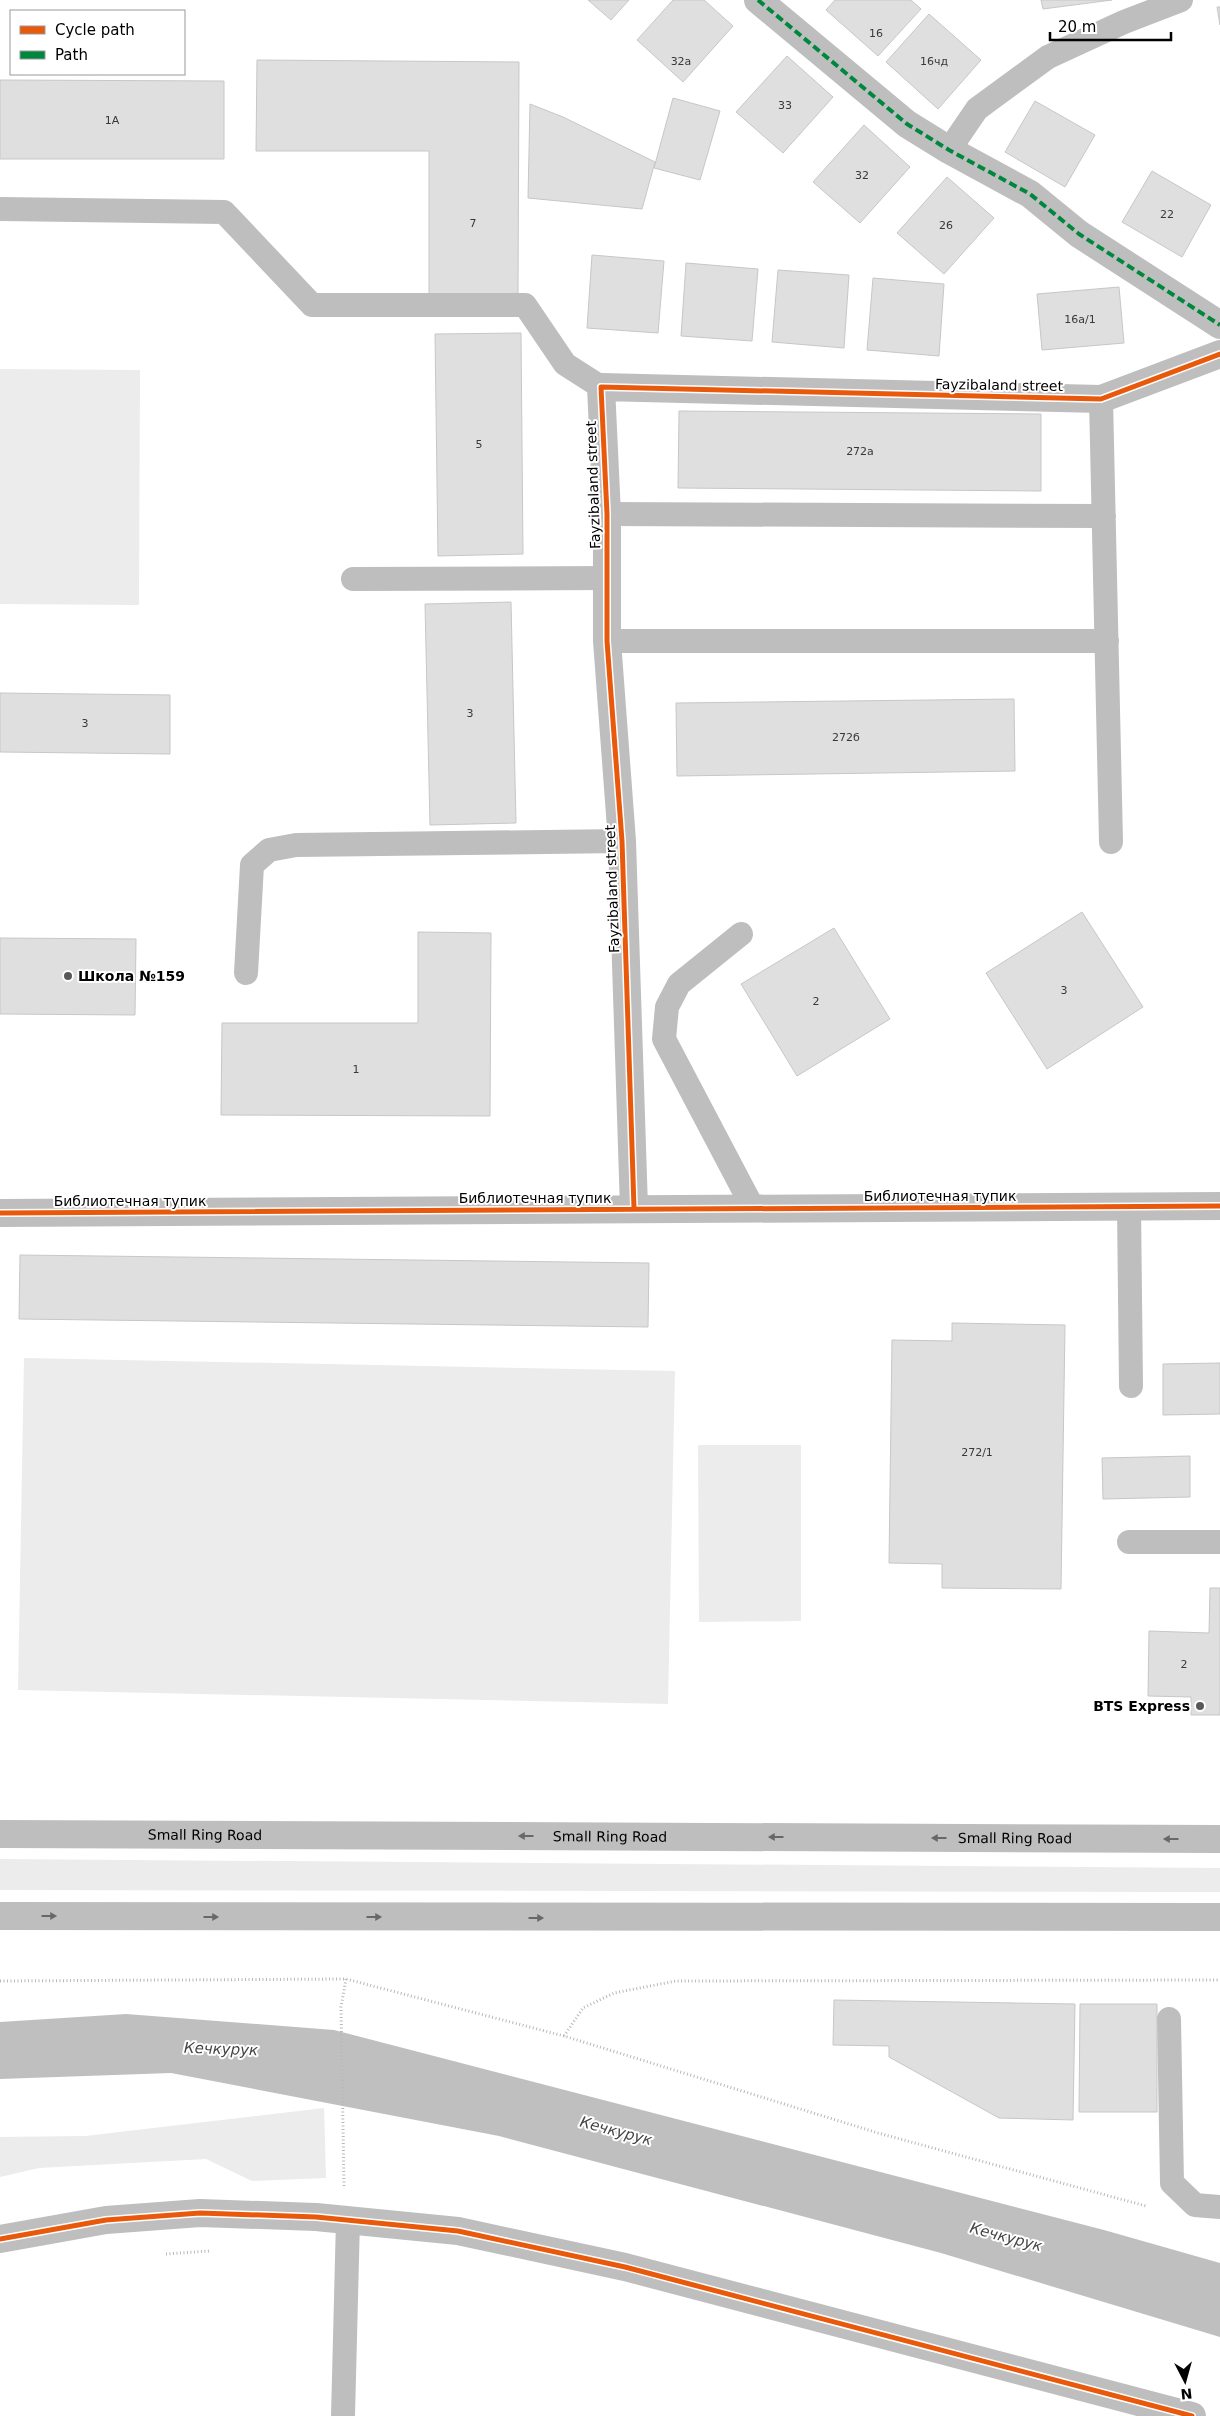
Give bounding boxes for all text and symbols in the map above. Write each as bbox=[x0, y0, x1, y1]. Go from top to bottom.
legend bbox=[10, 10, 185, 75]
scale bar bbox=[1050, 10, 1171, 42]
text: 20 m bbox=[1058, 18, 1096, 36]
text: Cycle path bbox=[55, 21, 135, 39]
house number: 16 bbox=[869, 27, 883, 40]
text: Path bbox=[55, 46, 88, 64]
house number: 32а bbox=[671, 55, 691, 68]
house number: 16чд bbox=[920, 55, 948, 68]
house number: 33 bbox=[778, 99, 792, 112]
house number: 1А bbox=[105, 114, 120, 127]
house number: 32 bbox=[855, 169, 869, 182]
house number: 22 bbox=[1160, 208, 1174, 221]
house number: 7 bbox=[470, 217, 477, 230]
house number: 26 bbox=[939, 219, 953, 232]
house number: 16a/1 bbox=[1064, 313, 1096, 326]
street label: Fayzibaland street bbox=[935, 376, 1064, 394]
street label: Fayzibaland street bbox=[583, 420, 603, 549]
house number: 5 bbox=[476, 438, 483, 451]
house number: 272а bbox=[846, 445, 874, 458]
house number: 3 bbox=[467, 707, 474, 720]
house number: 3 bbox=[82, 717, 89, 730]
house number: 272б bbox=[832, 731, 860, 744]
street label: Fayzibaland street bbox=[602, 824, 622, 953]
place label: Школа №159 bbox=[78, 968, 185, 984]
marker: Школа №159 bbox=[62, 970, 74, 982]
house number: 3 bbox=[1061, 984, 1068, 997]
house number: 2 bbox=[813, 995, 820, 1008]
house number: 1 bbox=[353, 1063, 360, 1076]
street label: Библиотечная тупик bbox=[864, 1188, 1016, 1204]
street label: Библиотечная тупик bbox=[459, 1190, 611, 1206]
street label: Библиотечная тупик bbox=[54, 1193, 206, 1209]
house number: 272/1 bbox=[961, 1446, 993, 1459]
house number: 2 bbox=[1181, 1658, 1188, 1671]
place label: BTS Express bbox=[1093, 1698, 1190, 1714]
marker: BTS Express bbox=[1194, 1700, 1206, 1712]
street label: Small Ring Road bbox=[148, 1827, 262, 1843]
street label: Small Ring Road bbox=[553, 1828, 667, 1845]
street label: Small Ring Road bbox=[958, 1830, 1072, 1846]
one-way arrow bbox=[518, 1832, 534, 1840]
one-way arrow bbox=[768, 1833, 784, 1841]
one-way arrow bbox=[931, 1834, 947, 1842]
one-way arrow bbox=[1163, 1835, 1179, 1843]
one-way arrow bbox=[41, 1912, 57, 1920]
one-way arrow bbox=[203, 1913, 219, 1921]
one-way arrow bbox=[366, 1913, 382, 1921]
one-way arrow bbox=[528, 1914, 544, 1922]
water label: Кечкурук bbox=[184, 2039, 258, 2059]
water label: Кечкурук bbox=[578, 2113, 654, 2149]
water label: Кечкурук bbox=[968, 2219, 1044, 2255]
north arrow bbox=[1160, 2356, 1210, 2406]
text: N bbox=[1180, 2385, 1193, 2402]

